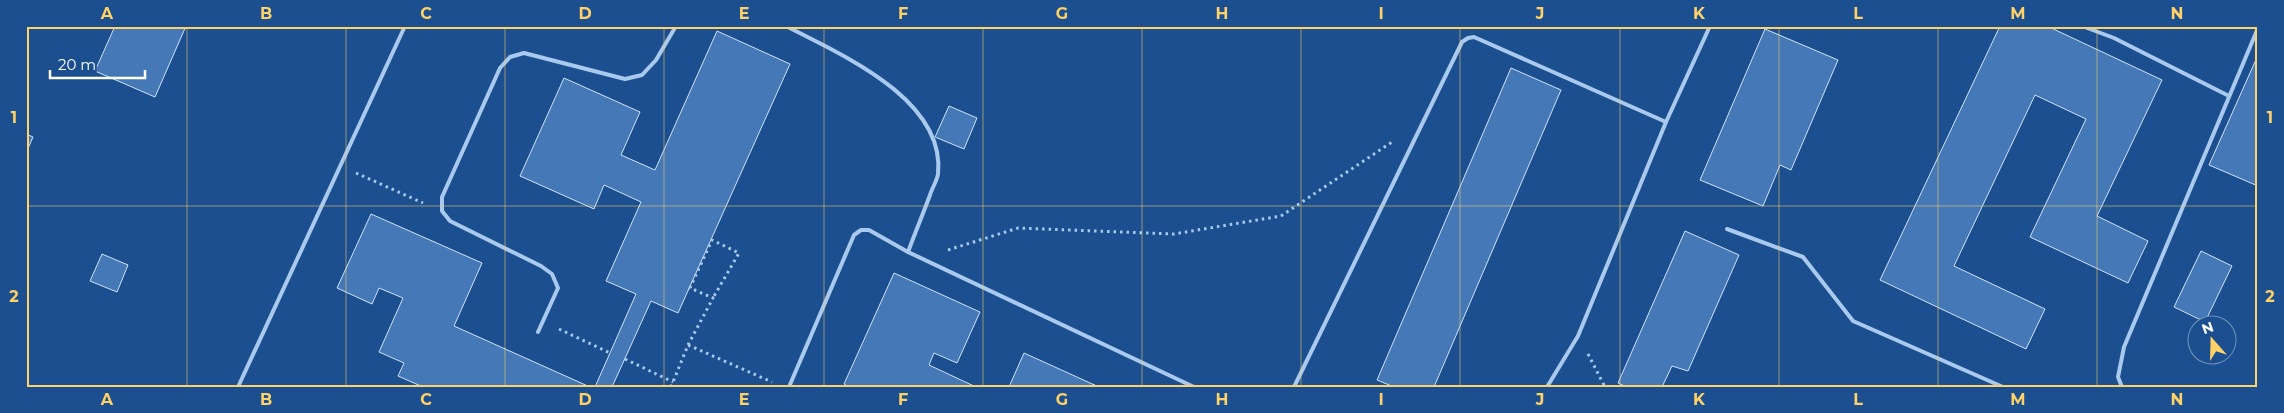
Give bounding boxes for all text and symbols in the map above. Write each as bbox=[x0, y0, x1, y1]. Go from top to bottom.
text: A bbox=[100, 4, 114, 23]
text: B bbox=[260, 4, 272, 23]
text: C bbox=[420, 4, 432, 23]
text: D bbox=[578, 4, 592, 23]
text: E bbox=[739, 4, 749, 23]
text: F bbox=[898, 4, 908, 23]
text: G bbox=[1056, 4, 1068, 23]
text: H bbox=[1216, 4, 1228, 23]
text: I bbox=[1378, 4, 1384, 23]
text: J bbox=[1535, 4, 1544, 23]
text: K bbox=[1693, 4, 1706, 23]
text: L bbox=[1853, 4, 1863, 23]
text: M bbox=[2010, 4, 2026, 23]
text: N bbox=[2171, 4, 2183, 23]
scale bar bbox=[50, 48, 145, 80]
text: 20 m bbox=[58, 55, 96, 74]
text: 1 bbox=[11, 108, 17, 127]
text: 1 bbox=[2267, 108, 2273, 127]
text: 2 bbox=[9, 287, 19, 306]
text: 2 bbox=[2265, 287, 2275, 306]
north arrow bbox=[2186, 316, 2236, 366]
text: N bbox=[2199, 317, 2216, 338]
text: A bbox=[100, 390, 114, 409]
text: B bbox=[260, 390, 272, 409]
text: C bbox=[420, 390, 432, 409]
text: D bbox=[578, 390, 592, 409]
text: E bbox=[739, 390, 749, 409]
text: F bbox=[898, 390, 908, 409]
text: G bbox=[1056, 390, 1068, 409]
text: H bbox=[1216, 390, 1228, 409]
text: I bbox=[1378, 390, 1384, 409]
text: J bbox=[1535, 390, 1544, 409]
text: K bbox=[1693, 390, 1706, 409]
text: L bbox=[1853, 390, 1863, 409]
text: M bbox=[2010, 390, 2026, 409]
text: N bbox=[2171, 390, 2183, 409]

